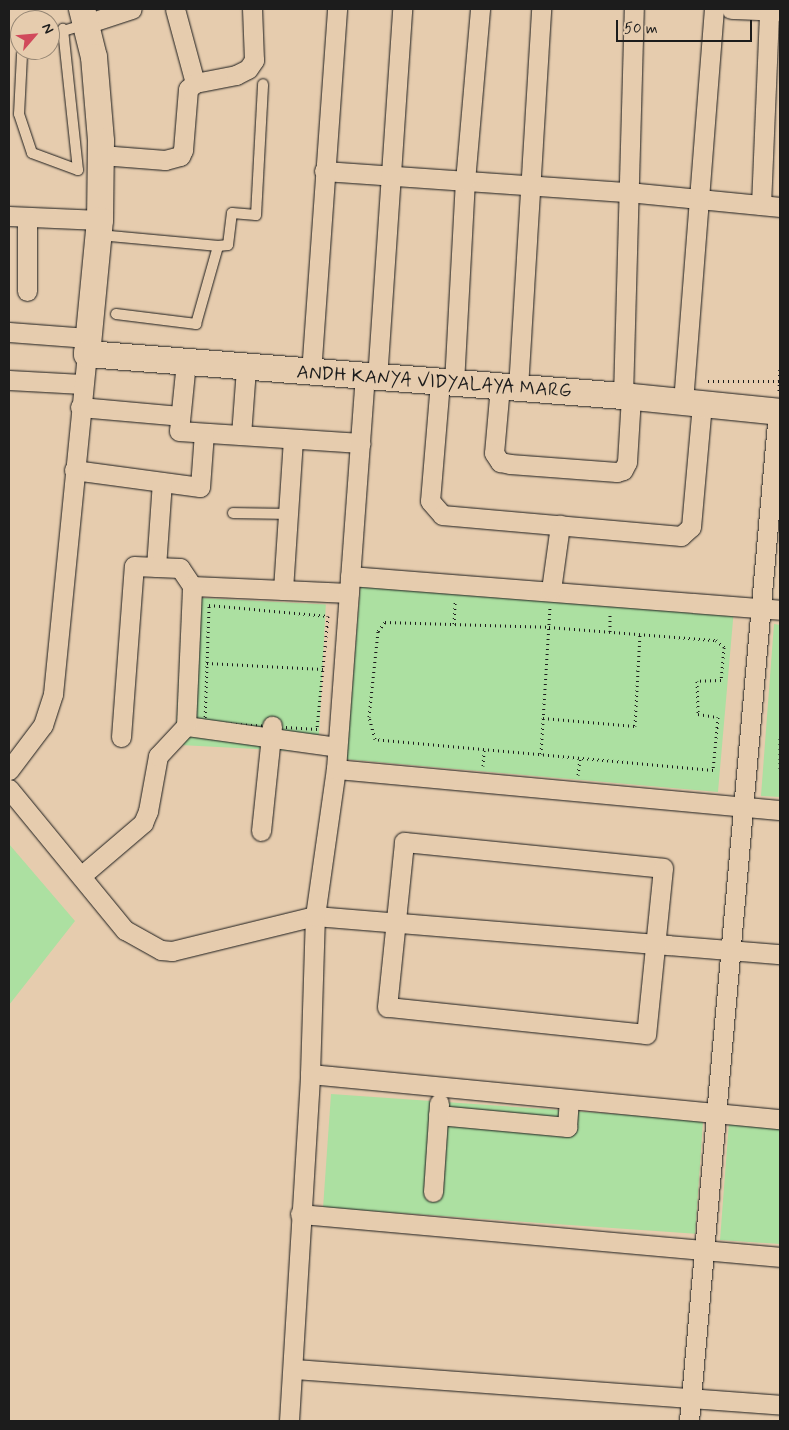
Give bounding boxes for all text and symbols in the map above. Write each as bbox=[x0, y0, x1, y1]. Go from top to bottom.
north arrow bbox=[10, 10, 60, 60]
scale bar bbox=[619, 10, 755, 42]
text: 50 m bbox=[624, 19, 658, 39]
text: N bbox=[37, 20, 58, 37]
street label: ANDH KANYA VIDYALAYA MARG bbox=[293, 361, 575, 403]

